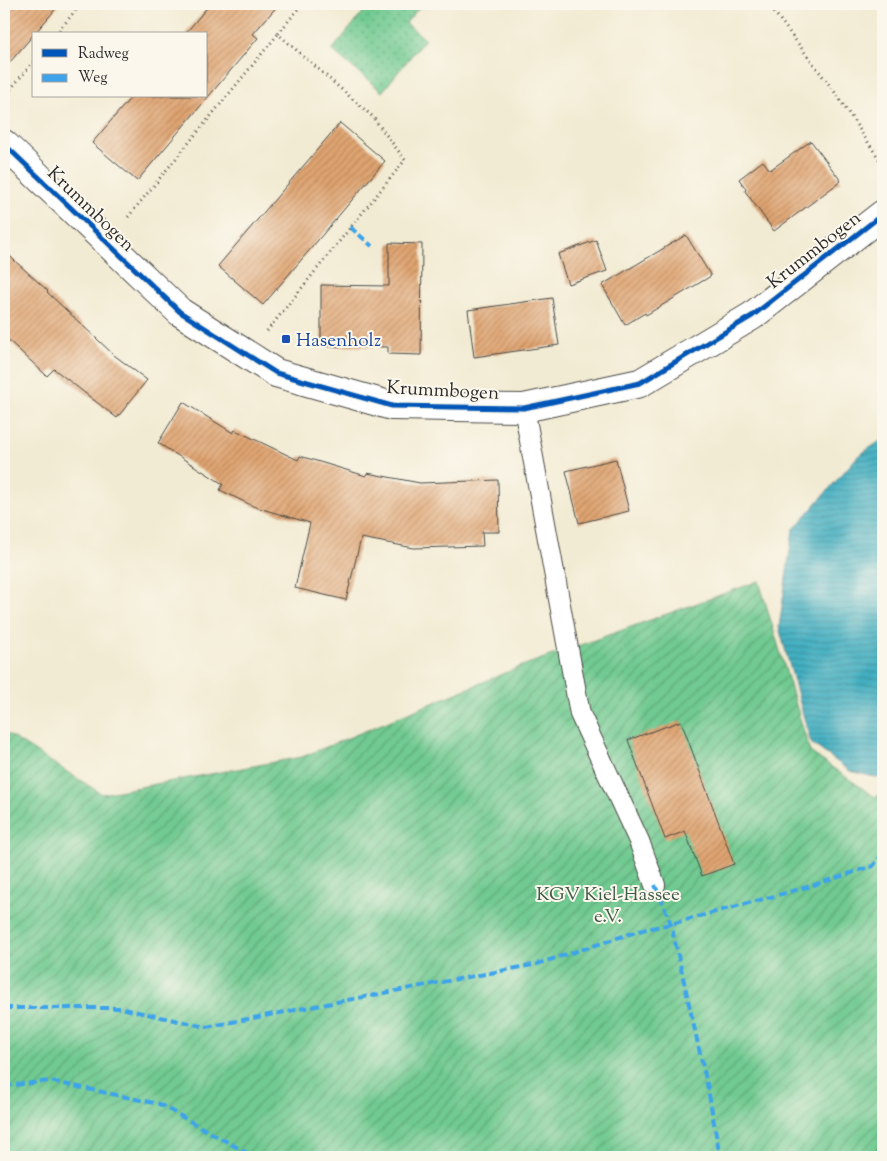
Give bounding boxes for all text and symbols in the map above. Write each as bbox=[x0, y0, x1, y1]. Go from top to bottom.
legend bbox=[32, 32, 208, 98]
text: Radweg bbox=[78, 44, 129, 65]
text: Weg bbox=[78, 68, 108, 89]
street label: Krummbogen bbox=[40, 161, 140, 259]
street label: Krummbogen bbox=[762, 206, 867, 296]
place label: Hasenholz bbox=[296, 328, 381, 355]
marker: Hasenholz bbox=[280, 333, 292, 345]
street label: Krummbogen bbox=[386, 375, 500, 408]
park label: KGV Kiel-Hassee e.V. bbox=[536, 882, 680, 931]

